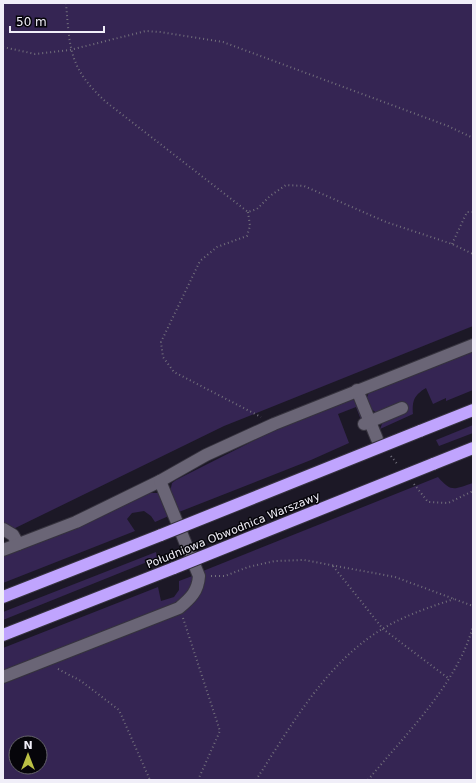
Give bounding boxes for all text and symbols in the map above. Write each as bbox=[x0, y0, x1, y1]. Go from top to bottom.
scale bar bbox=[10, 8, 104, 34]
text: 50 m bbox=[16, 15, 47, 29]
street label: Południowa Obwodnica Warszawy bbox=[145, 489, 322, 571]
north arrow bbox=[8, 735, 48, 775]
text: N bbox=[23, 739, 33, 752]

